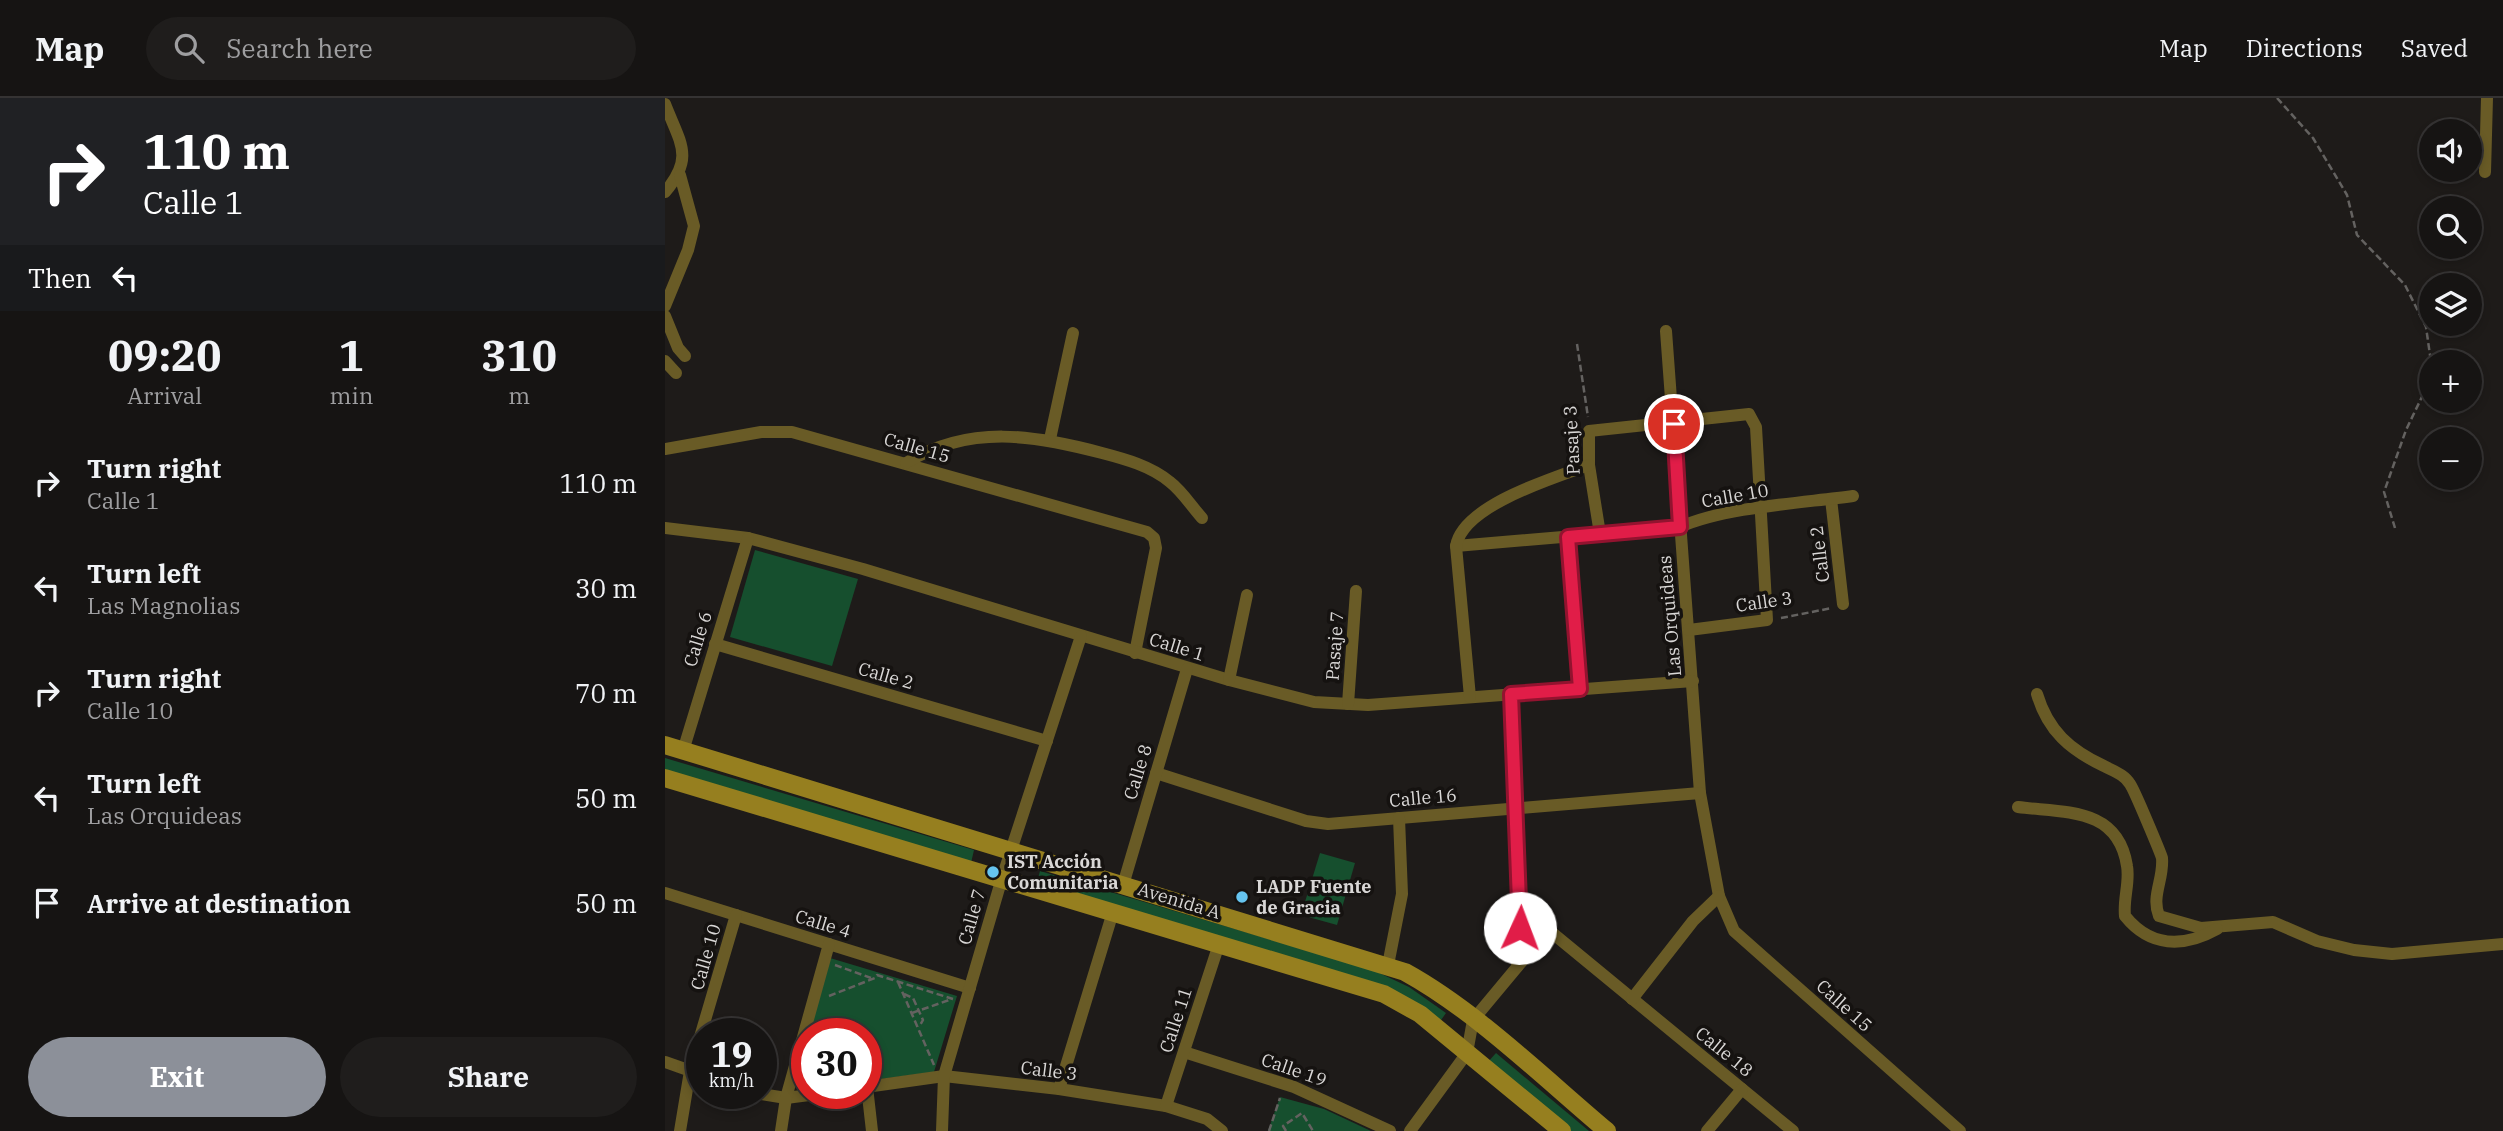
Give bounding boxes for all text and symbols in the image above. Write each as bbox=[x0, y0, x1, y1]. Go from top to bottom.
search box bbox=[146, 17, 636, 80]
text: Map bbox=[35, 27, 104, 70]
icon: search bbox=[170, 29, 208, 67]
text: Search here bbox=[226, 31, 373, 65]
text: Map bbox=[2159, 32, 2208, 64]
text: Directions bbox=[2246, 32, 2363, 64]
text: Saved bbox=[2401, 32, 2468, 64]
text: 110 m bbox=[143, 119, 290, 182]
map controls bbox=[2419, 119, 2482, 490]
button: sound bbox=[2419, 119, 2482, 182]
icon: right bbox=[28, 126, 119, 217]
text: Calle 1 bbox=[143, 181, 244, 223]
button: search bbox=[2419, 196, 2482, 259]
icon: left bbox=[106, 259, 144, 297]
text: Then bbox=[28, 261, 92, 295]
button: layers bbox=[2419, 273, 2482, 336]
text: 09:20 bbox=[108, 328, 222, 383]
text: 1 bbox=[339, 328, 364, 383]
text: 310 bbox=[481, 328, 557, 383]
button: + bbox=[2419, 350, 2482, 413]
text: Arrival bbox=[127, 380, 202, 410]
text: min bbox=[330, 380, 373, 410]
text: m bbox=[508, 380, 530, 410]
pin bbox=[1644, 394, 1704, 454]
street label: Pasaje 3 bbox=[1558, 405, 1585, 475]
icon: arrive bbox=[1655, 405, 1693, 443]
street label: Calle 15 bbox=[881, 427, 953, 468]
button: − bbox=[2419, 427, 2482, 490]
text: Turn right bbox=[87, 451, 221, 485]
icon: right bbox=[28, 464, 66, 502]
text: 110 m bbox=[559, 466, 637, 500]
street label: Calle 10 bbox=[1700, 478, 1770, 513]
text: Calle 1 bbox=[87, 485, 160, 515]
street label: Calle 2 bbox=[1805, 524, 1834, 584]
street label: Las Orquideas bbox=[1653, 555, 1686, 677]
text: Turn left bbox=[87, 556, 201, 590]
icon: left bbox=[28, 569, 66, 607]
text: 30 m bbox=[575, 571, 637, 605]
street label: Calle 3 bbox=[1734, 586, 1794, 617]
text: Las Magnolias bbox=[87, 590, 240, 620]
street label: Calle 6 bbox=[678, 608, 717, 669]
street label: Pasaje 7 bbox=[1321, 610, 1348, 681]
street label: Calle 1 bbox=[1147, 627, 1208, 666]
street label: Calle 2 bbox=[856, 657, 917, 694]
text: Turn right bbox=[87, 661, 221, 695]
icon: right bbox=[28, 674, 66, 712]
text: 70 m bbox=[575, 676, 637, 710]
text: Calle 10 bbox=[87, 695, 173, 725]
street label: Calle 8 bbox=[1118, 741, 1157, 802]
text: Turn left bbox=[87, 766, 201, 800]
icon: left bbox=[28, 779, 66, 817]
text: 50 m bbox=[575, 781, 637, 815]
street label: Calle 16 bbox=[1388, 783, 1458, 812]
text: Las Orquideas bbox=[87, 800, 242, 830]
place label: IST Acción Comunitaria bbox=[1007, 850, 1119, 894]
marker: IST Acción Comunitaria bbox=[985, 864, 1001, 880]
place label: LADP Fuente de Gracia bbox=[1256, 875, 1371, 919]
street label: Avenida A bbox=[1135, 877, 1224, 924]
icon: arrive bbox=[28, 884, 66, 922]
text: Arrive at destination bbox=[87, 886, 351, 920]
text: 50 m bbox=[575, 886, 637, 920]
street label: Calle 7 bbox=[953, 886, 990, 947]
marker: LADP Fuente de Gracia bbox=[1234, 889, 1250, 905]
position arrow bbox=[1483, 891, 1557, 965]
street label: Calle 4 bbox=[793, 904, 854, 943]
street label: Calle 10 bbox=[685, 921, 726, 993]
street label: Calle 15 bbox=[1812, 974, 1877, 1037]
street label: Calle 11 bbox=[1154, 984, 1197, 1056]
speed limit sign: 30 bbox=[791, 1018, 882, 1109]
street label: Calle 18 bbox=[1691, 1021, 1758, 1082]
text: 19 bbox=[710, 1031, 753, 1077]
button: Exit bbox=[28, 1037, 326, 1117]
button: Share bbox=[340, 1037, 637, 1117]
street label: Calle 19 bbox=[1258, 1048, 1330, 1091]
street label: Calle 3 bbox=[1019, 1056, 1079, 1085]
text: km/h bbox=[709, 1069, 754, 1092]

